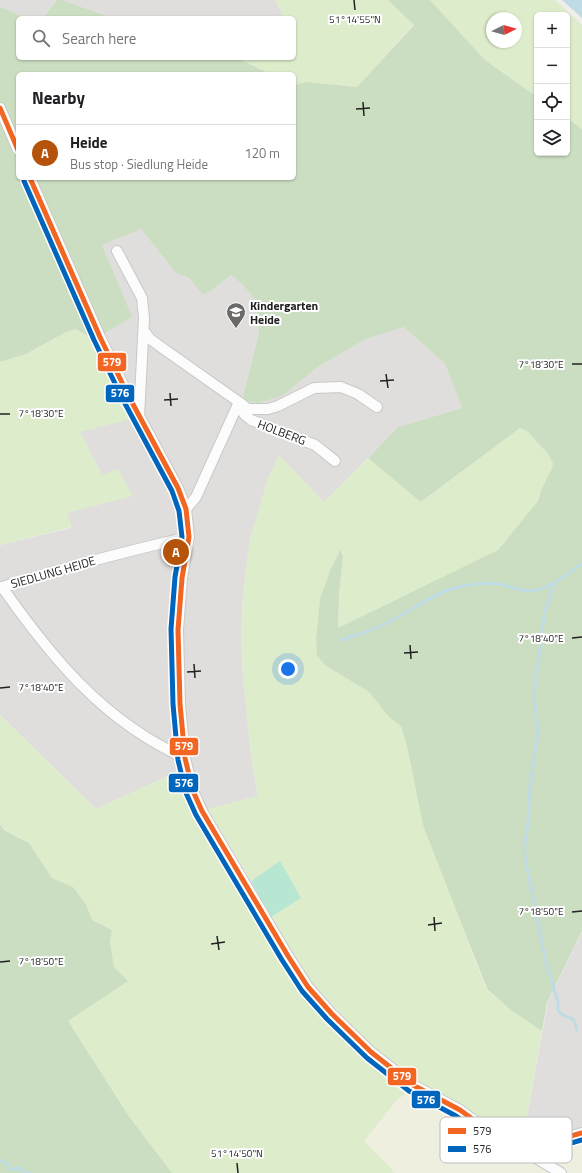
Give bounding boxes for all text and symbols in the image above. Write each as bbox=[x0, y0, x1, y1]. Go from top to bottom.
text: 51°14'55"N bbox=[329, 12, 381, 27]
north arrow bbox=[486, 12, 522, 48]
map controls bbox=[534, 12, 570, 156]
button: + bbox=[534, 12, 570, 48]
search box bbox=[16, 16, 296, 60]
icon: search bbox=[30, 27, 52, 49]
text: Search here bbox=[62, 27, 136, 50]
button: − bbox=[534, 48, 570, 84]
button: locate bbox=[534, 84, 570, 120]
text: Nearby bbox=[32, 85, 85, 111]
button: layers bbox=[534, 120, 570, 156]
text: Heide bbox=[70, 131, 107, 154]
text: A bbox=[41, 143, 49, 163]
text: 120 m bbox=[244, 143, 280, 163]
text: Bus stop · Siedlung Heide bbox=[70, 154, 208, 174]
place label: Kindergarten Heide bbox=[250, 296, 318, 329]
school or university icon: Kindergarten Heide bbox=[225, 301, 247, 329]
line badge: 579 bbox=[97, 352, 127, 372]
text: 579 bbox=[103, 354, 121, 370]
text: 7°18'30"E bbox=[519, 357, 564, 372]
line badge: 576 bbox=[105, 384, 135, 403]
text: 576 bbox=[111, 385, 129, 401]
text: 7°18'30"E bbox=[19, 406, 64, 421]
street label: HOLBERG bbox=[255, 414, 309, 450]
pin: A bbox=[163, 537, 189, 567]
street label: SIEDLUNG HEIDE bbox=[8, 551, 98, 593]
text: 7°18'40"E bbox=[519, 631, 564, 646]
your location bbox=[278, 659, 298, 679]
text: 7°18'40"E bbox=[19, 680, 64, 695]
line badge: 579 bbox=[169, 737, 199, 756]
text: 579 bbox=[175, 738, 193, 754]
line badge: 576 bbox=[168, 773, 199, 793]
text: 576 bbox=[175, 775, 193, 791]
text: 7°18'50"E bbox=[519, 904, 564, 919]
text: 7°18'50"E bbox=[19, 954, 64, 969]
line badge: 579 bbox=[387, 1067, 417, 1086]
text: 579 bbox=[393, 1068, 411, 1084]
line badge: 576 bbox=[411, 1090, 441, 1109]
text: 576 bbox=[417, 1092, 435, 1108]
legend bbox=[440, 1117, 572, 1163]
text: 579 bbox=[473, 1123, 491, 1139]
text: 576 bbox=[473, 1141, 491, 1157]
text: 51°14'50"N bbox=[211, 1146, 263, 1161]

